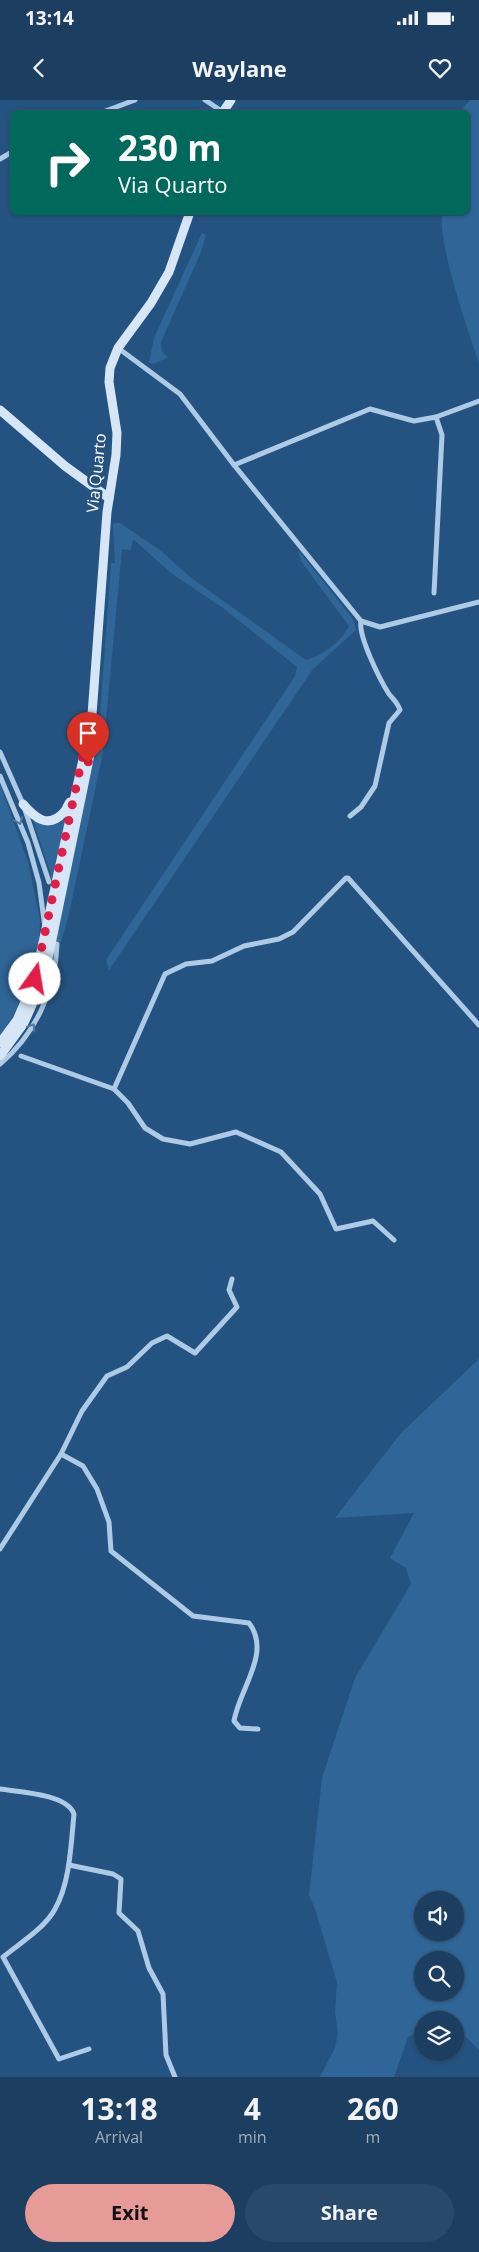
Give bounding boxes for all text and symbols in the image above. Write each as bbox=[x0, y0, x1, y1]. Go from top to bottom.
text: 13:14 bbox=[25, 5, 74, 31]
text: Waylane bbox=[192, 53, 287, 83]
icon: back bbox=[25, 54, 53, 82]
icon: heart bbox=[426, 54, 454, 82]
text: 230 m bbox=[118, 124, 222, 171]
icon: right bbox=[35, 130, 100, 195]
text: Via Quarto bbox=[118, 169, 228, 199]
street label: Via Quarto bbox=[81, 432, 111, 514]
pin bbox=[67, 712, 109, 763]
icon: arrive bbox=[74, 719, 102, 747]
one-way arrow bbox=[13, 816, 23, 824]
position arrow bbox=[8, 952, 60, 1004]
one-way arrow bbox=[25, 1024, 35, 1033]
map controls bbox=[414, 1891, 464, 2061]
button: sound bbox=[414, 1891, 464, 1941]
button: search bbox=[414, 1951, 464, 2001]
button: layers bbox=[414, 2011, 464, 2061]
text: 13:18 bbox=[80, 2088, 158, 2129]
text: 4 bbox=[244, 2088, 261, 2129]
text: 260 bbox=[347, 2088, 399, 2129]
text: Arrival bbox=[95, 2126, 143, 2148]
text: min bbox=[238, 2126, 267, 2148]
text: m bbox=[365, 2126, 380, 2148]
button: Exit bbox=[25, 2184, 235, 2242]
button: Share bbox=[245, 2184, 454, 2242]

